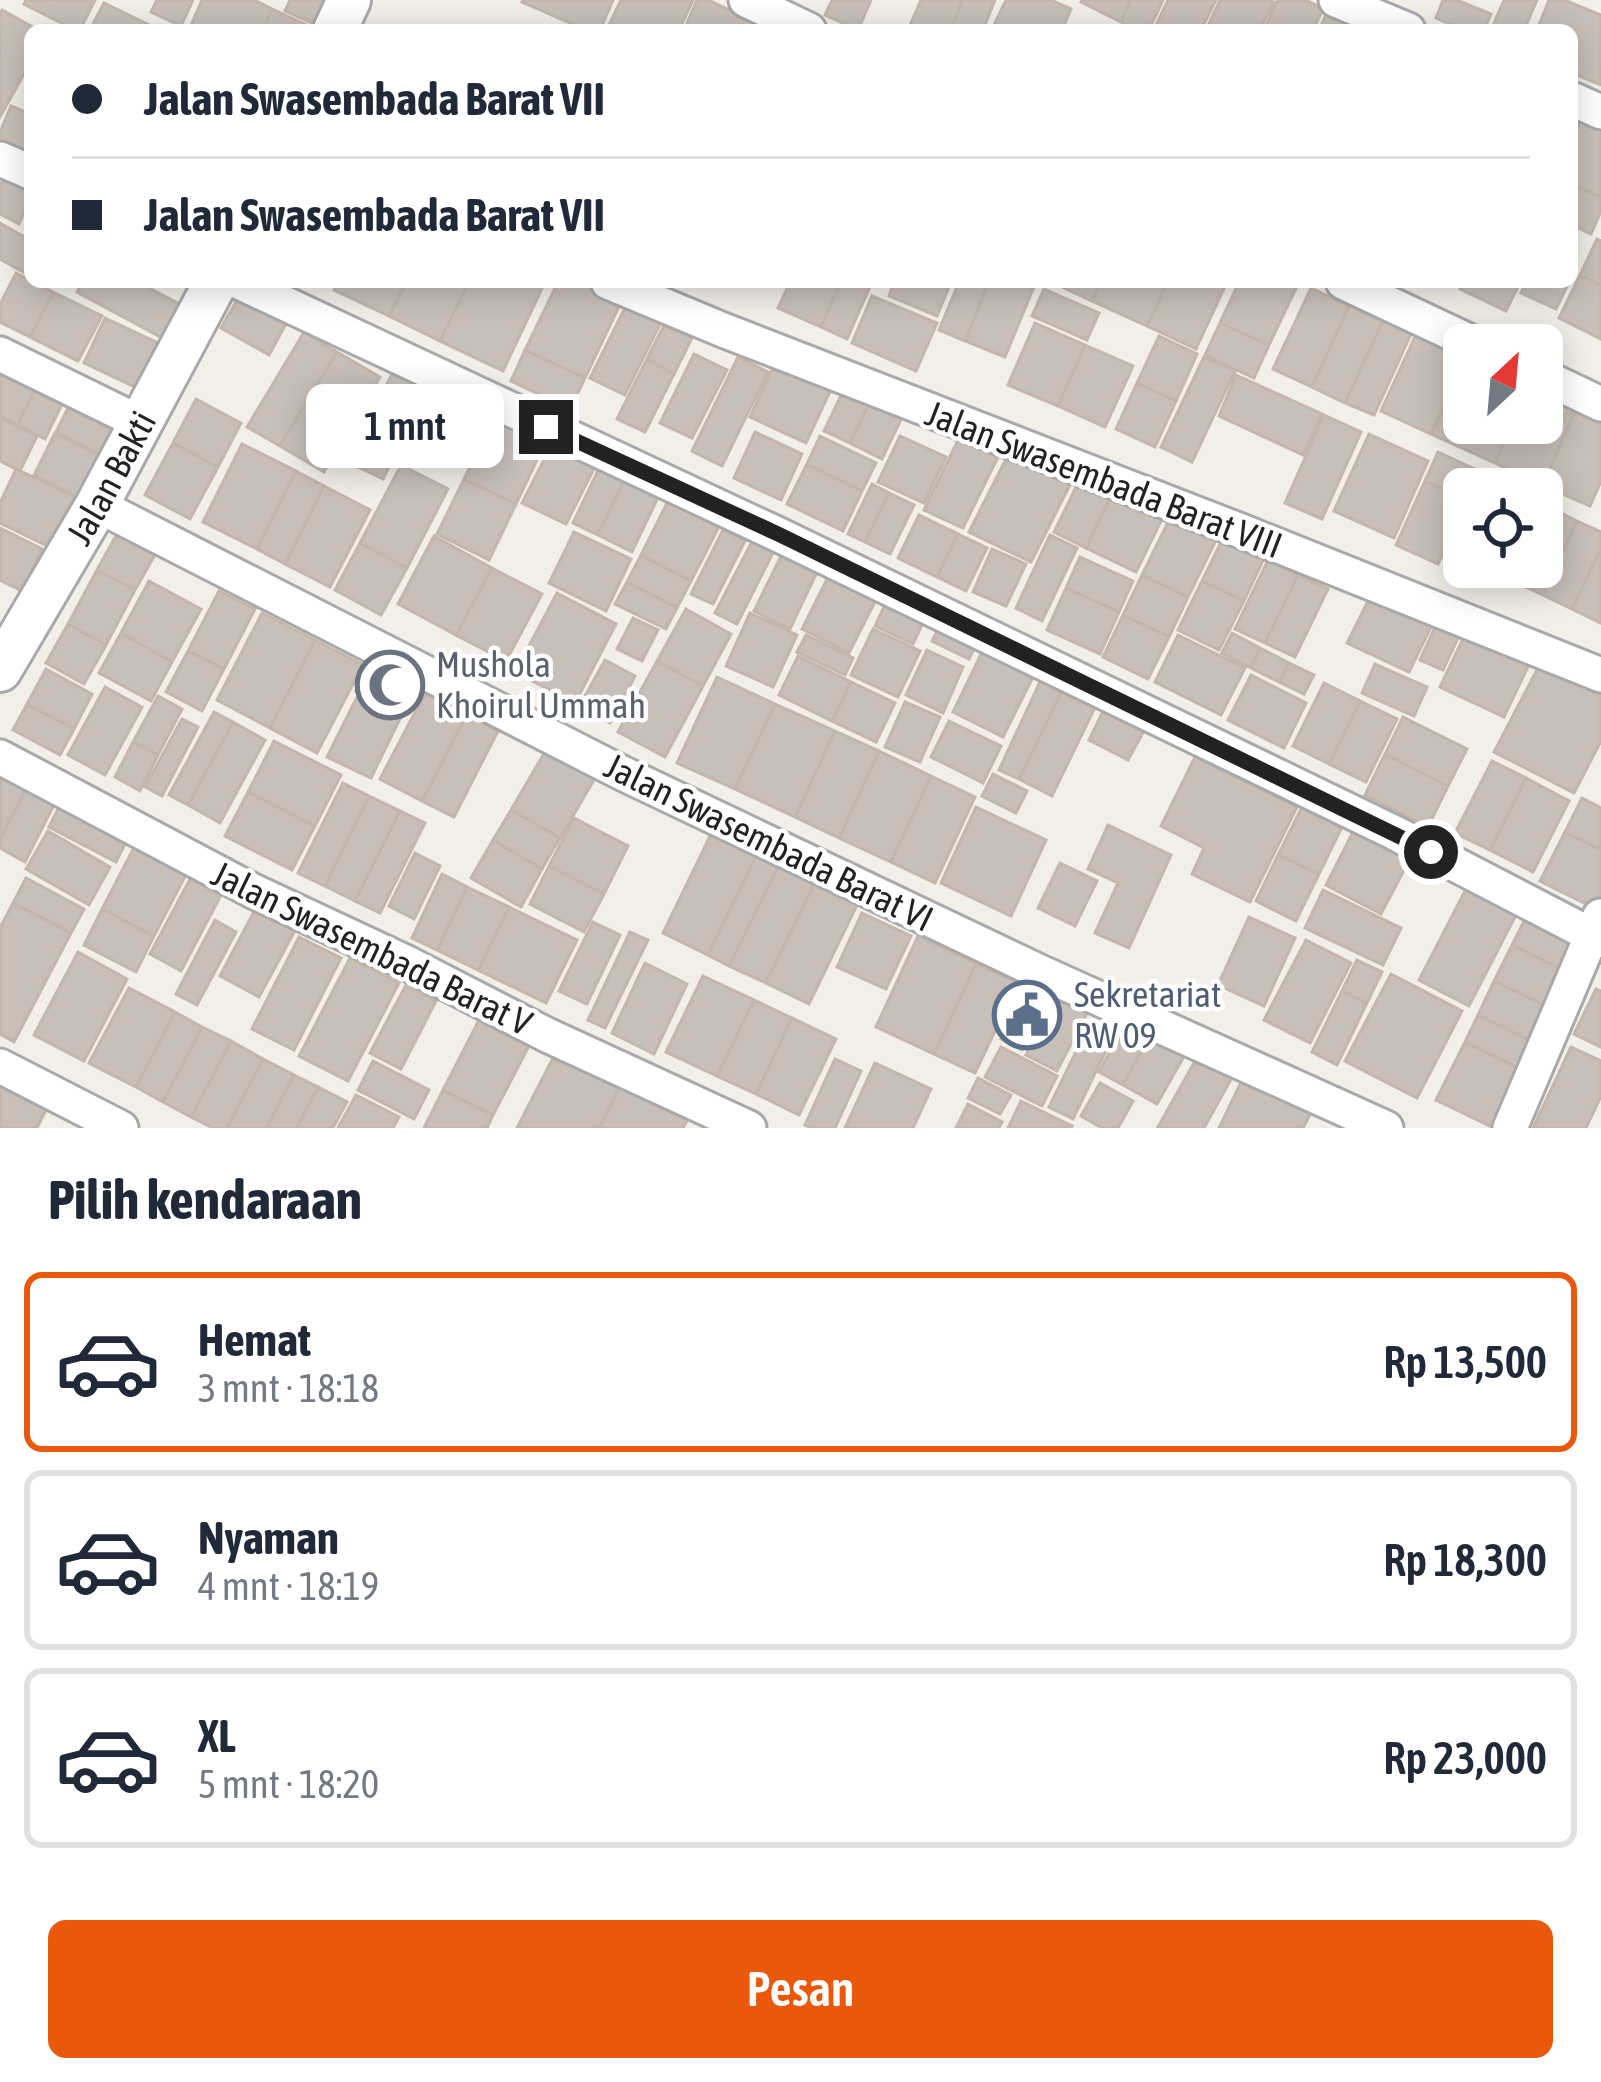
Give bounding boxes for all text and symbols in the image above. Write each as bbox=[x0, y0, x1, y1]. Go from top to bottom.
text: Jalan Swasembada Barat VII bbox=[144, 73, 605, 125]
text: Jalan Swasembada Barat VII bbox=[144, 189, 605, 241]
north arrow bbox=[1443, 324, 1563, 444]
map controls bbox=[1443, 324, 1563, 588]
callout: 1 mnt bbox=[306, 385, 504, 469]
street label: Jalan Swasembada Barat VIII bbox=[920, 392, 1288, 566]
route end bbox=[519, 400, 573, 454]
street label: Jalan Bakti bbox=[58, 404, 164, 552]
text: 1 mnt bbox=[364, 404, 446, 448]
button: locate bbox=[1443, 468, 1563, 588]
place label: Mushola Khoirul Ummah bbox=[436, 643, 646, 726]
mosque icon: Mushola Khoirul Ummah bbox=[355, 650, 425, 720]
street label: Jalan Swasembada Barat VI bbox=[598, 744, 940, 940]
route start bbox=[1404, 825, 1458, 879]
street label: Jalan Swasembada Barat V bbox=[205, 852, 539, 1044]
place label: Sekretariat RW 09 bbox=[1074, 973, 1221, 1056]
public building icon: Sekretariat RW 09 bbox=[992, 980, 1062, 1050]
text: Pilih kendaraan bbox=[48, 1169, 362, 1230]
icon: car bbox=[54, 1308, 162, 1416]
text: Hemat bbox=[198, 1314, 311, 1366]
text: Rp 13,500 bbox=[1383, 1336, 1547, 1388]
text: 3 mnt · 18:18 bbox=[198, 1366, 379, 1410]
icon: car bbox=[54, 1506, 162, 1614]
text: Nyaman bbox=[198, 1512, 339, 1564]
text: Rp 18,300 bbox=[1383, 1534, 1547, 1586]
text: 4 mnt · 18:19 bbox=[198, 1564, 379, 1608]
icon: car bbox=[54, 1704, 162, 1812]
text: XL bbox=[198, 1710, 236, 1762]
text: Rp 23,000 bbox=[1383, 1732, 1547, 1784]
text: 5 mnt · 18:20 bbox=[198, 1762, 379, 1806]
button: Pesan bbox=[48, 1920, 1553, 2058]

